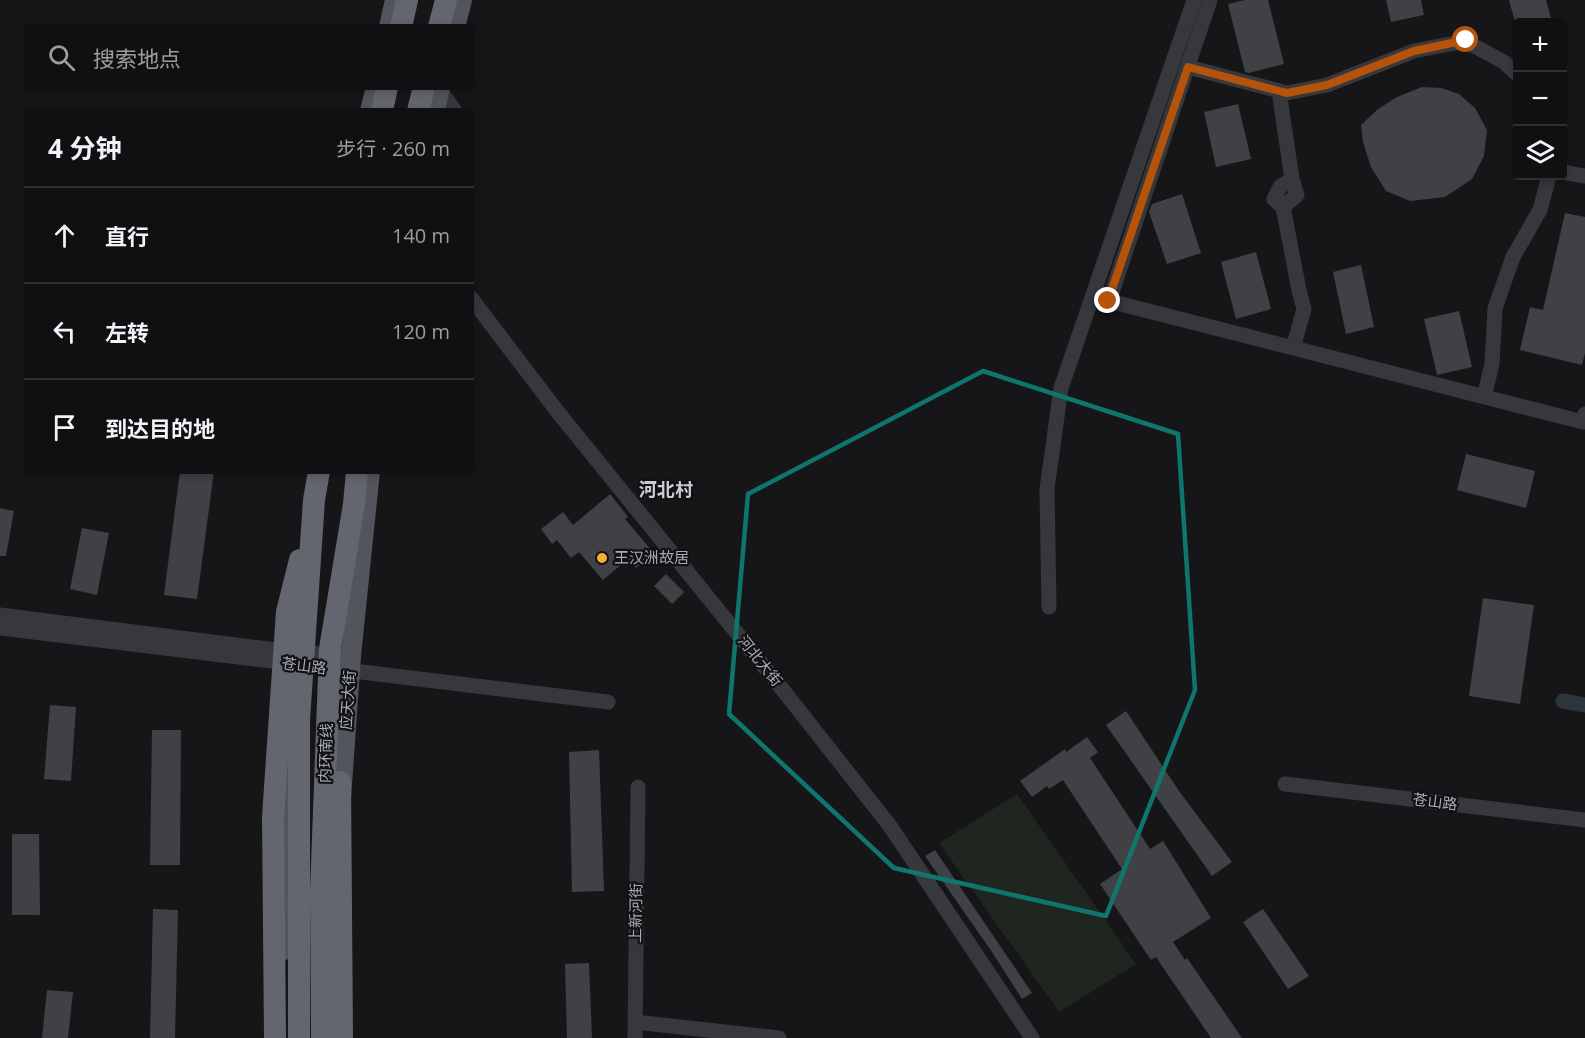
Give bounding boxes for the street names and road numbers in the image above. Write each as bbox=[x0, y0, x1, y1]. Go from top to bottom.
street label: 河北大街 bbox=[734, 631, 787, 690]
street label: 苍山路 bbox=[281, 652, 328, 678]
street label: 应天大街 bbox=[335, 669, 359, 731]
street label: 内环南线 bbox=[314, 723, 336, 783]
street label: 苍山路 bbox=[1412, 788, 1459, 814]
street label: 上新河街 bbox=[624, 883, 646, 943]

